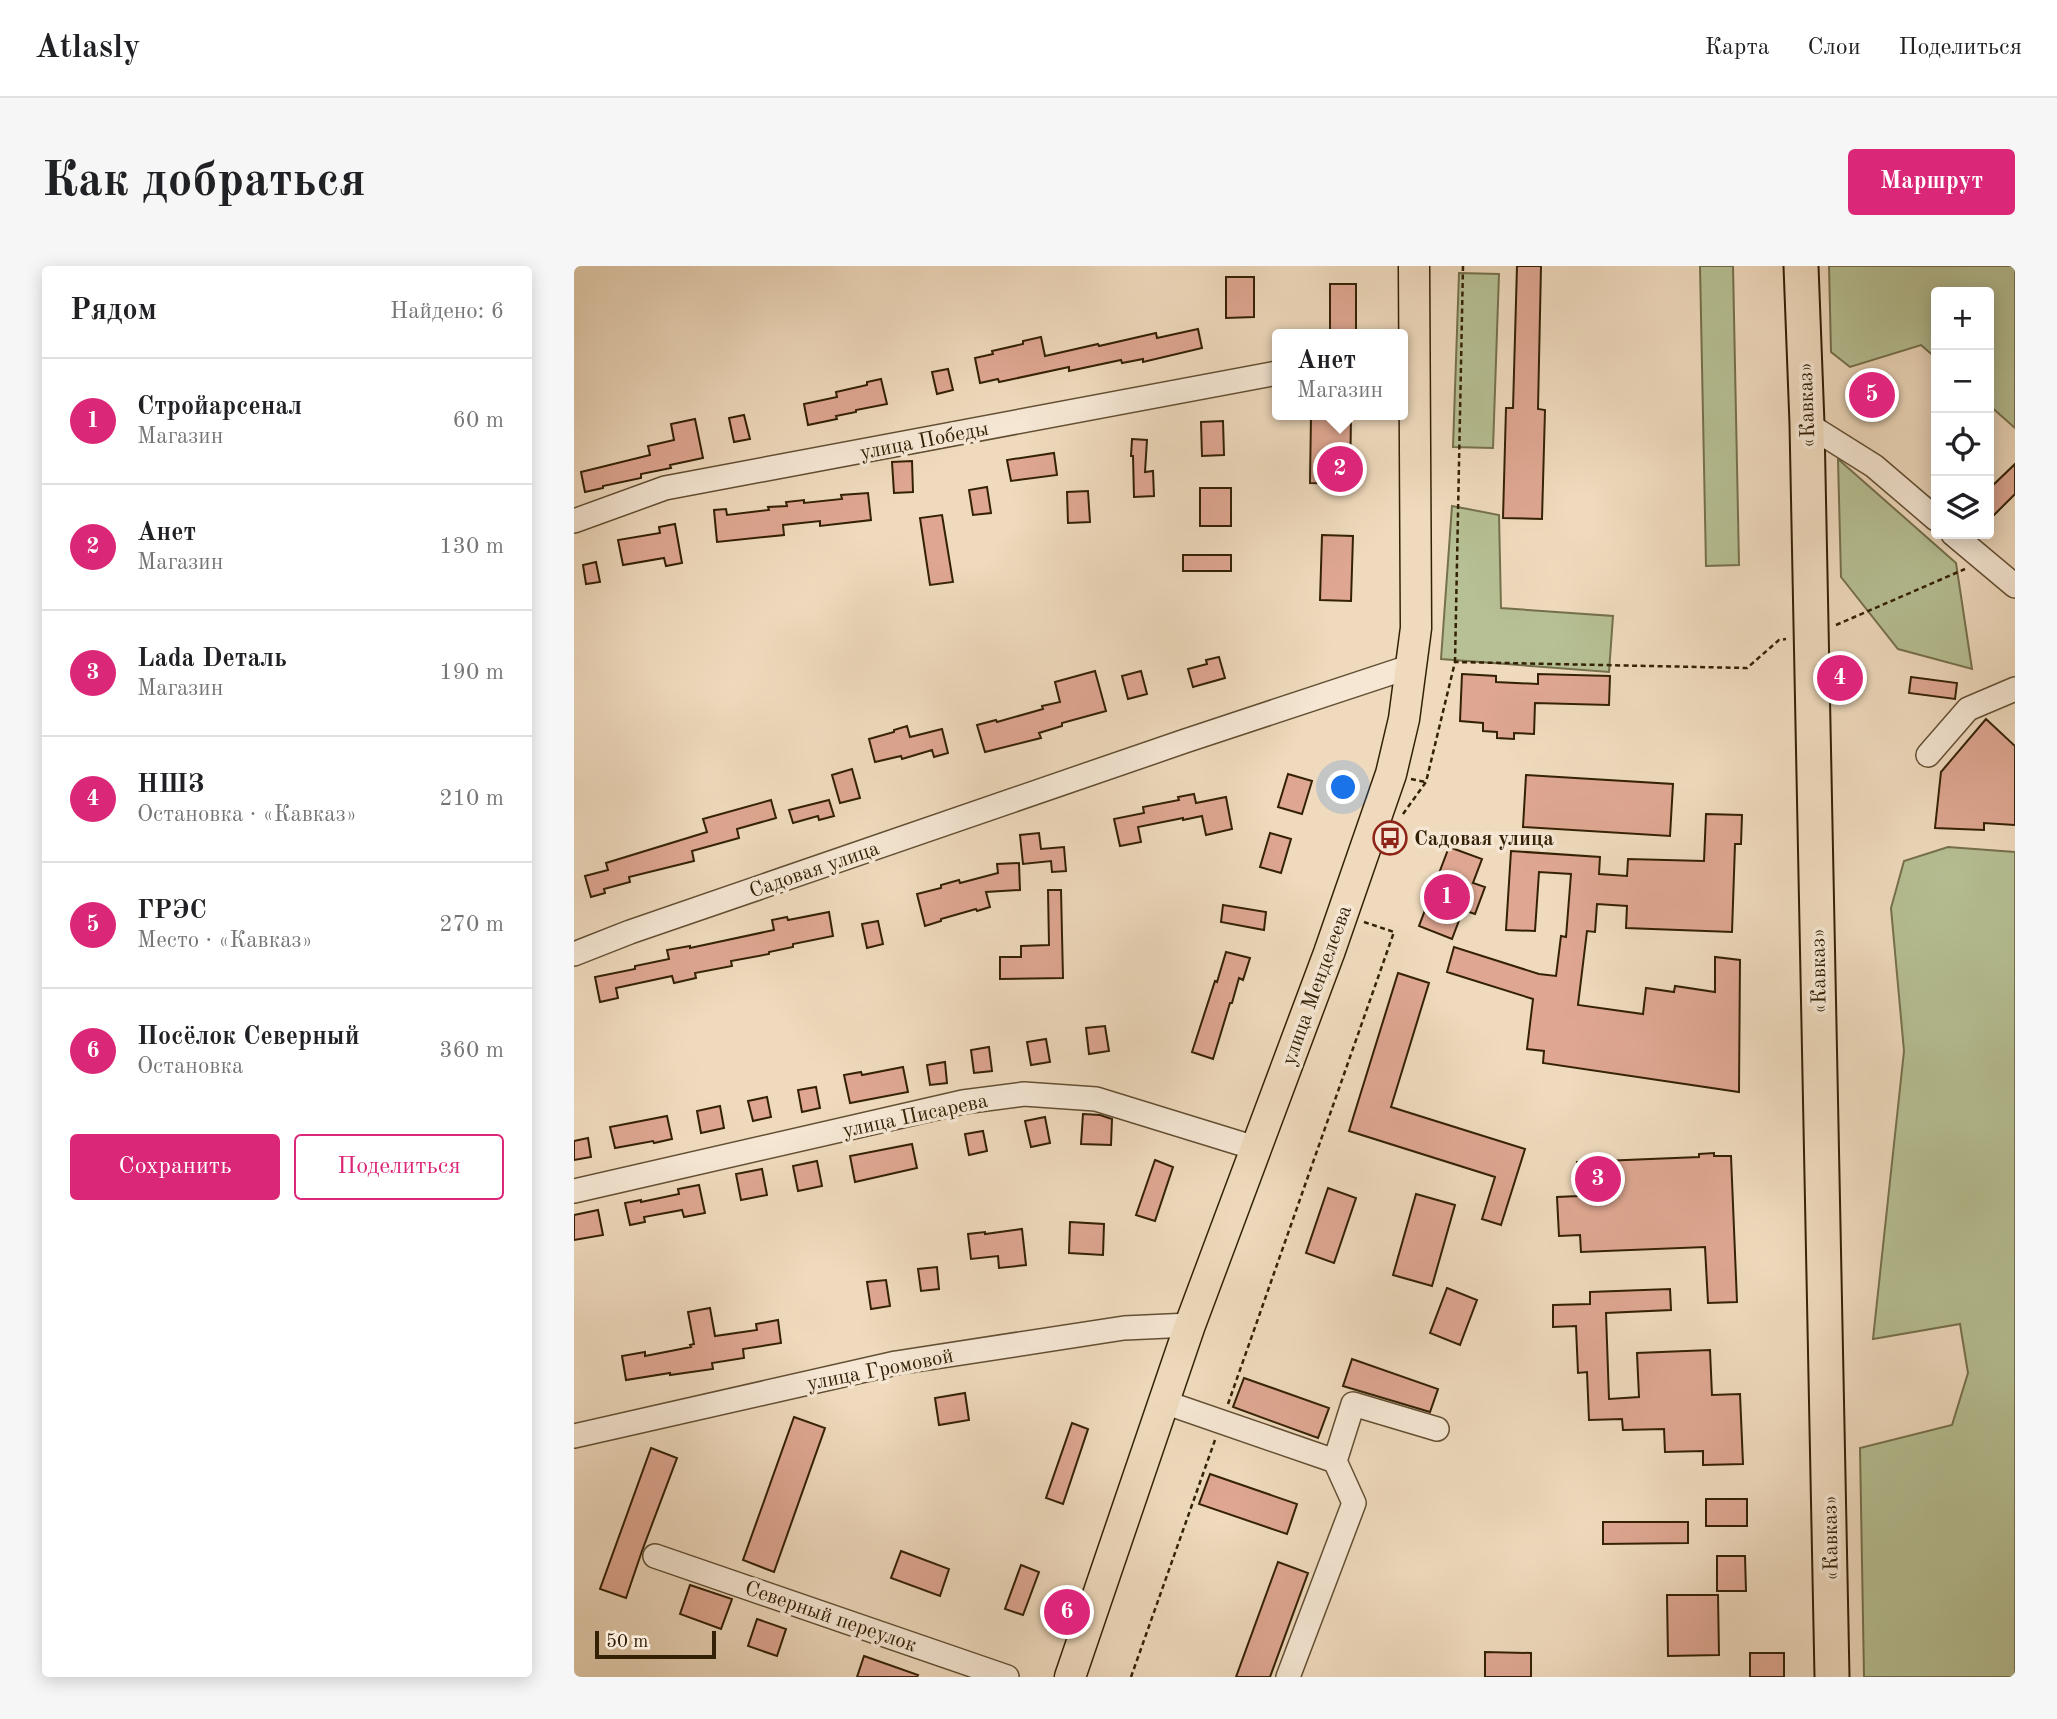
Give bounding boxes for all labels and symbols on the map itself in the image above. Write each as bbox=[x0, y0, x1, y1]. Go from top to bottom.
street label: «Кавказ» bbox=[1796, 362, 1819, 448]
pin: 5 bbox=[1849, 369, 1895, 421]
street label: улица Победы bbox=[858, 419, 991, 464]
pin: 2 bbox=[1317, 443, 1363, 495]
pin: 4 bbox=[1817, 652, 1863, 704]
your location bbox=[1326, 770, 1360, 804]
bus stop icon: Садовая улица bbox=[1371, 819, 1409, 857]
place label: Садовая улица bbox=[1414, 829, 1554, 850]
street label: Садовая улица bbox=[747, 838, 882, 903]
pin: 1 bbox=[1424, 871, 1470, 923]
street label: улица Менделеева bbox=[1279, 903, 1356, 1068]
street label: «Кавказ» bbox=[1808, 928, 1831, 1014]
street label: улица Писарева bbox=[841, 1091, 990, 1142]
pin: 3 bbox=[1575, 1153, 1621, 1205]
street label: улица Громовой bbox=[805, 1346, 955, 1395]
street label: «Кавказ» bbox=[1820, 1495, 1843, 1581]
street label: Северный переулок bbox=[742, 1578, 919, 1657]
pin: 6 bbox=[1044, 1586, 1090, 1638]
scale bar bbox=[595, 1628, 716, 1660]

